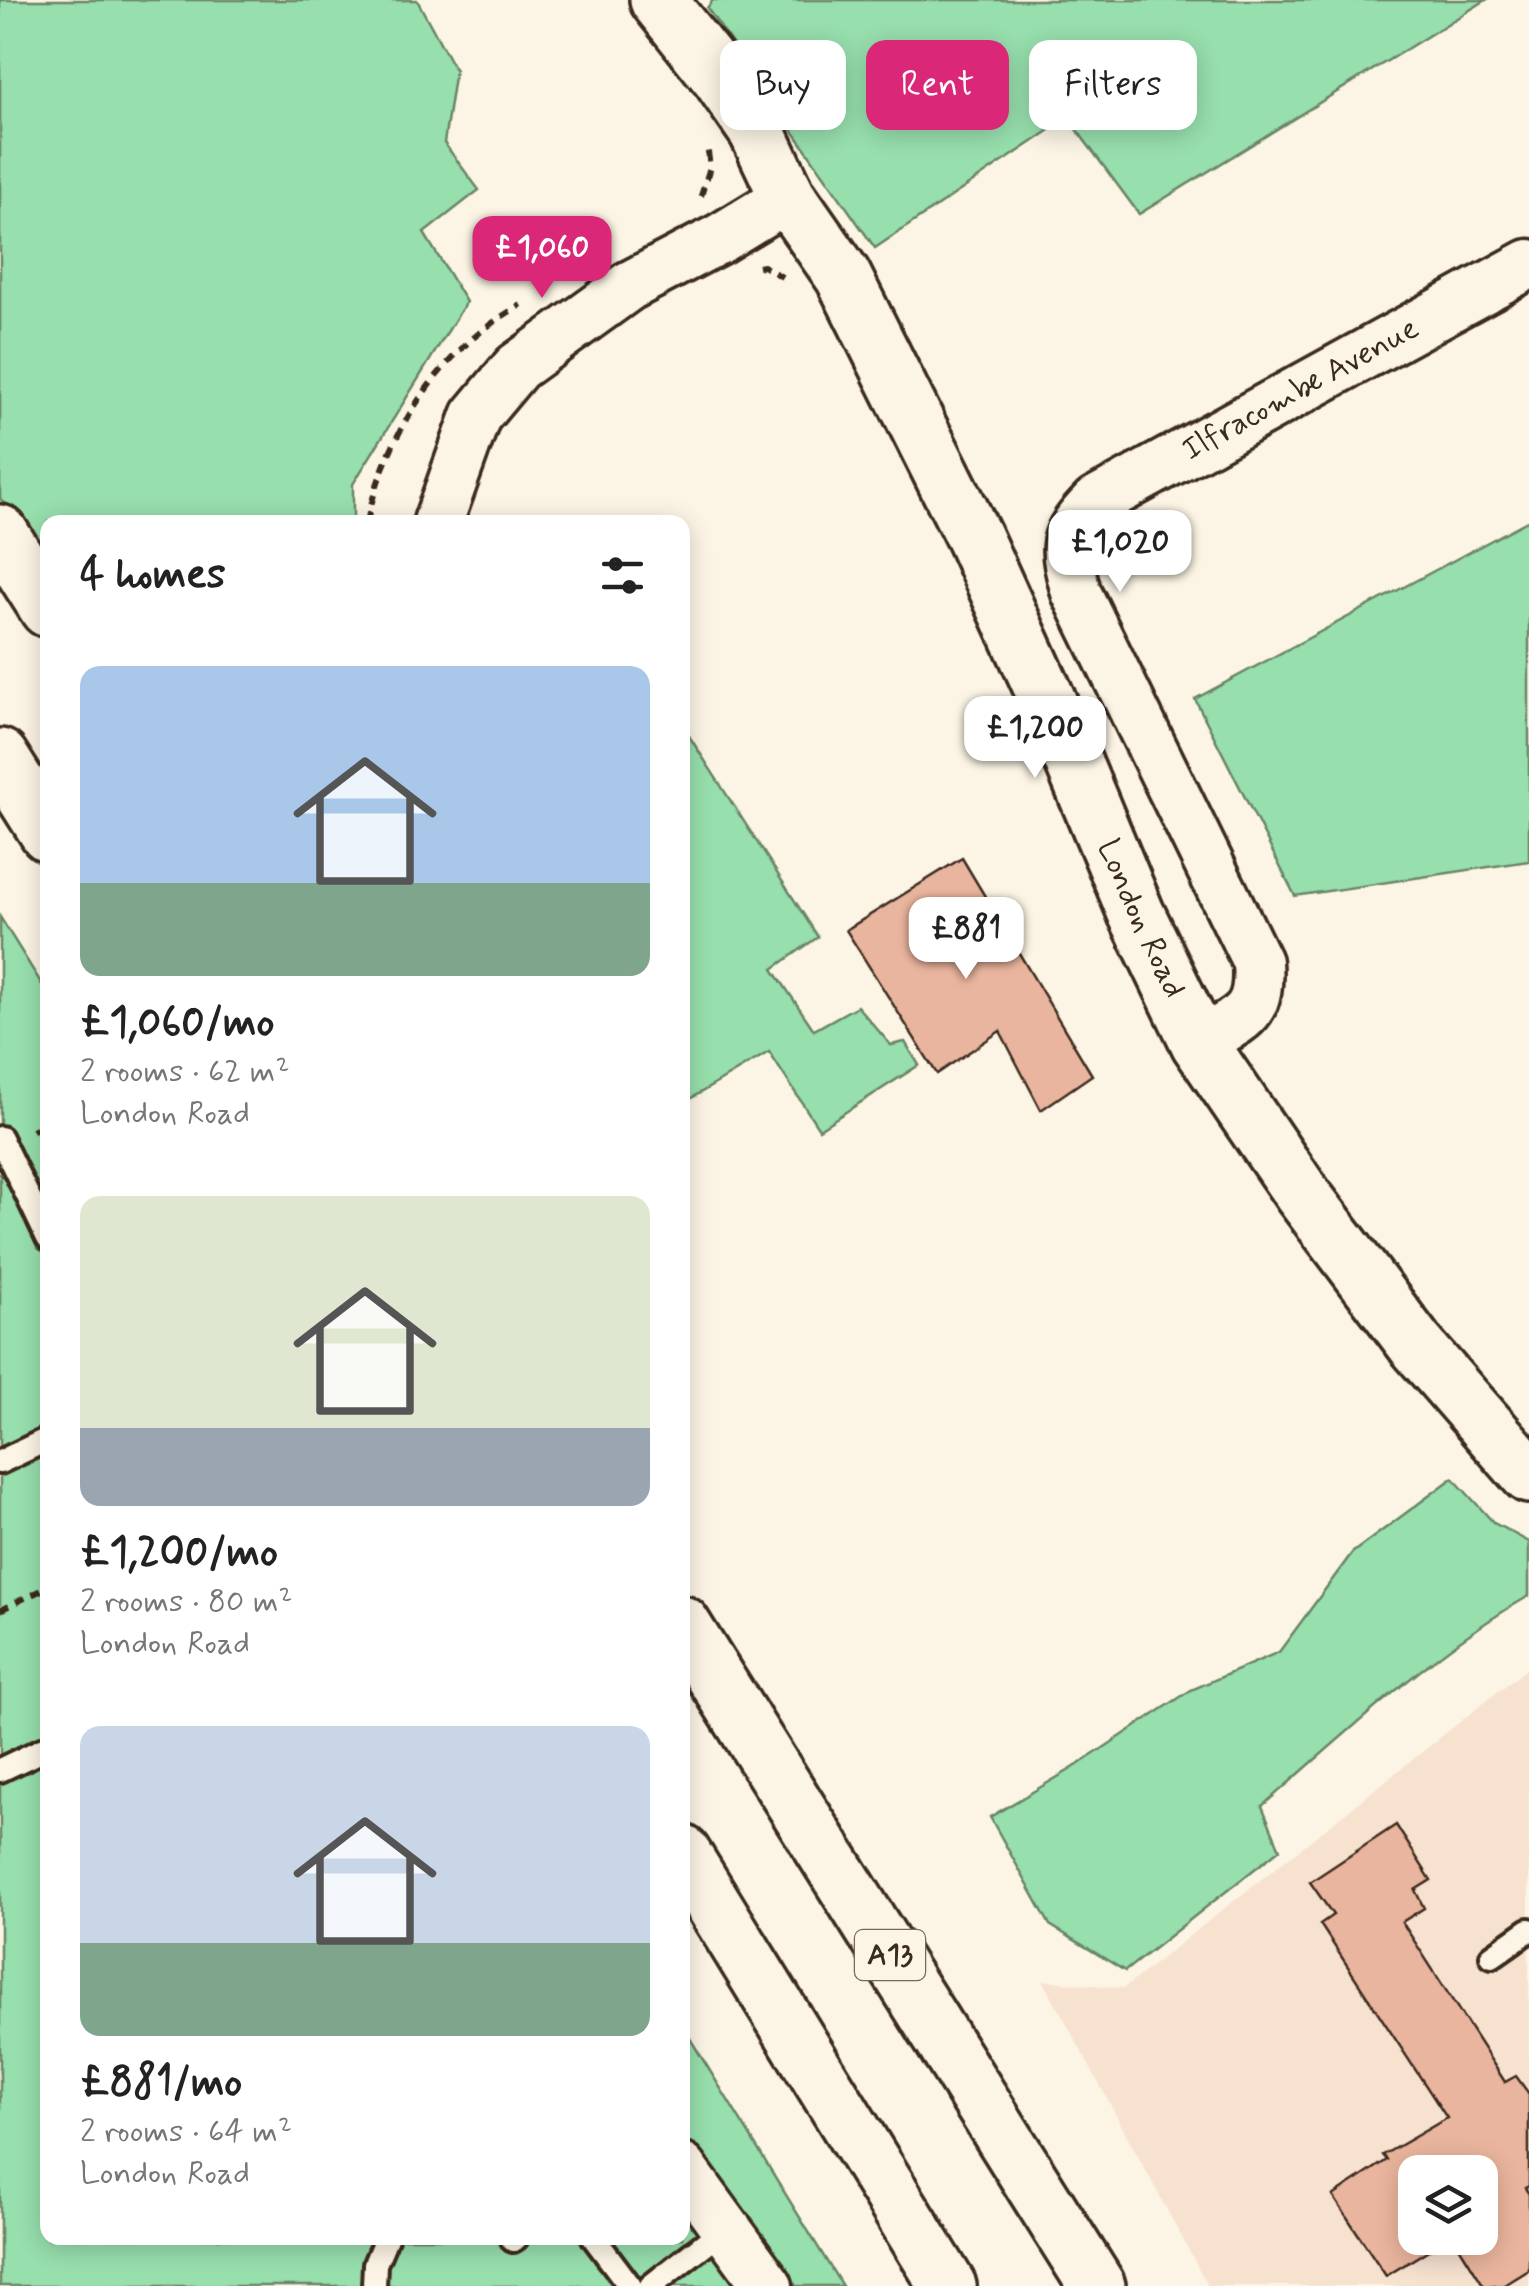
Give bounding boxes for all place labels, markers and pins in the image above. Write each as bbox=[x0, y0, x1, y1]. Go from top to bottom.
pin: £1,060 bbox=[461, 216, 623, 301]
pin: £1,020 bbox=[1039, 510, 1201, 595]
pin: £1,200 bbox=[954, 696, 1116, 781]
pin: £881 bbox=[907, 897, 1025, 982]

